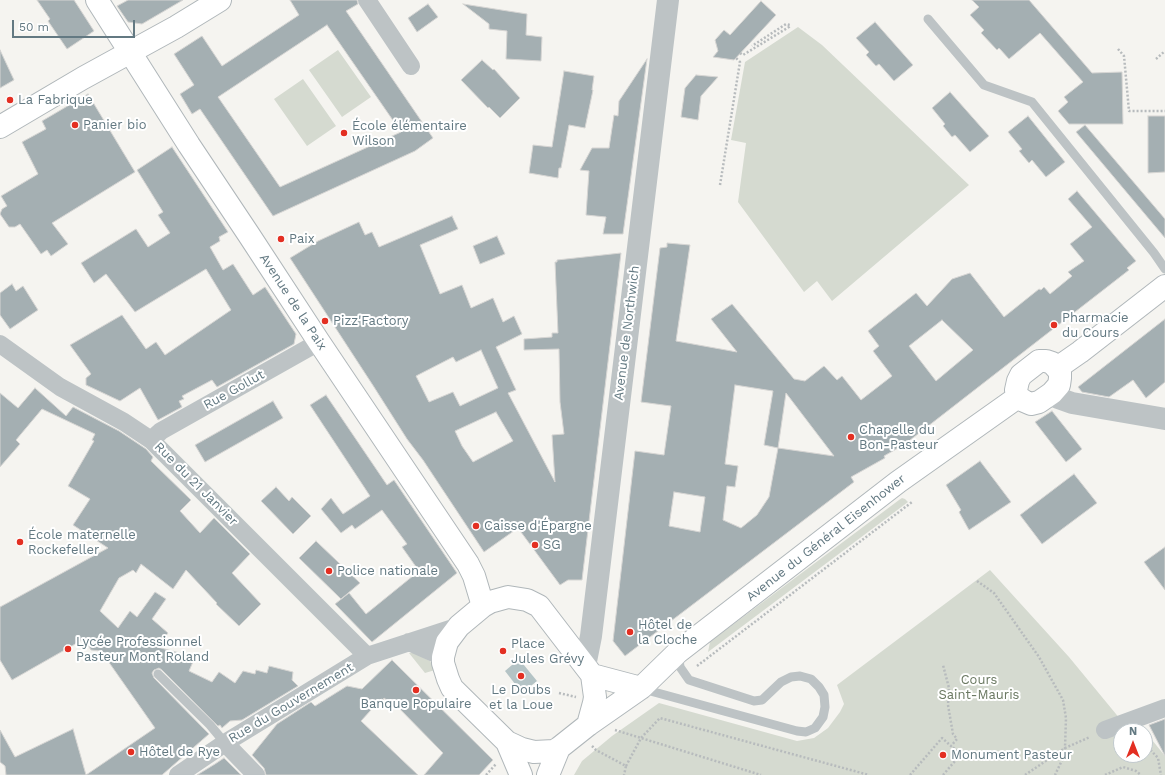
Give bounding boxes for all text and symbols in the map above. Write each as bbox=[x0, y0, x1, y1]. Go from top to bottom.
scale bar bbox=[14, 12, 137, 38]
text: 50 m bbox=[19, 20, 49, 34]
place label: La Fabrique bbox=[18, 92, 93, 108]
marker: La Fabrique bbox=[5, 95, 15, 105]
place label: Panier bio bbox=[83, 117, 146, 133]
place label: École élémentaire Wilson bbox=[352, 118, 467, 149]
marker: Panier bio bbox=[70, 120, 80, 130]
marker: École élémentaire Wilson bbox=[339, 128, 349, 138]
place label: Paix bbox=[289, 231, 315, 247]
marker: Paix bbox=[276, 234, 286, 244]
street label: Avenue de la Paix bbox=[256, 251, 330, 353]
street label: Avenue de Northwich bbox=[611, 265, 643, 401]
place label: Pharmacie du Cours bbox=[1062, 310, 1129, 341]
place label: Pizz'Factory bbox=[333, 313, 408, 329]
marker: Pizz'Factory bbox=[320, 316, 330, 326]
marker: Pharmacie du Cours bbox=[1049, 320, 1059, 330]
street label: Rue Gollut bbox=[201, 367, 267, 413]
place label: Chapelle du Bon-Pasteur bbox=[859, 422, 938, 453]
marker: Chapelle du Bon-Pasteur bbox=[846, 432, 856, 442]
street label: Rue du 21 Janvier bbox=[151, 439, 241, 529]
street label: Avenue du Général Eisenhower bbox=[743, 471, 909, 605]
place label: Caisse d'Épargne bbox=[484, 518, 592, 534]
marker: Caisse d'Épargne bbox=[471, 521, 481, 531]
place label: École maternelle Rockefeller bbox=[28, 527, 136, 558]
marker: École maternelle Rockefeller bbox=[15, 537, 25, 547]
place label: SG bbox=[543, 537, 561, 553]
marker: SG bbox=[530, 540, 540, 550]
place label: Police nationale bbox=[337, 563, 438, 579]
marker: Police nationale bbox=[324, 566, 334, 576]
place label: Hôtel de la Cloche bbox=[638, 617, 697, 648]
marker: Hôtel de la Cloche bbox=[625, 627, 635, 637]
place label: Lycée Professionnel Pasteur Mont Roland bbox=[76, 634, 209, 665]
place label: Place Jules Grévy bbox=[511, 636, 584, 667]
marker: Lycée Professionnel Pasteur Mont Roland bbox=[63, 644, 73, 654]
marker: Place Jules Grévy bbox=[498, 646, 508, 656]
street label: Rue du Gouvernement bbox=[226, 660, 356, 746]
marker: Le Doubs et la Loue bbox=[516, 671, 526, 681]
park label: Cours Saint-Mauris bbox=[939, 672, 1019, 703]
place label: Le Doubs et la Loue bbox=[489, 682, 553, 713]
marker: Banque Populaire bbox=[411, 685, 421, 695]
place label: Banque Populaire bbox=[360, 696, 472, 712]
north arrow bbox=[1113, 723, 1153, 763]
text: N bbox=[1129, 725, 1137, 738]
place label: Hôtel de Rye bbox=[139, 744, 220, 760]
marker: Hôtel de Rye bbox=[126, 747, 136, 757]
place label: Monument Pasteur bbox=[951, 747, 1072, 763]
marker: Monument Pasteur bbox=[938, 750, 948, 760]

